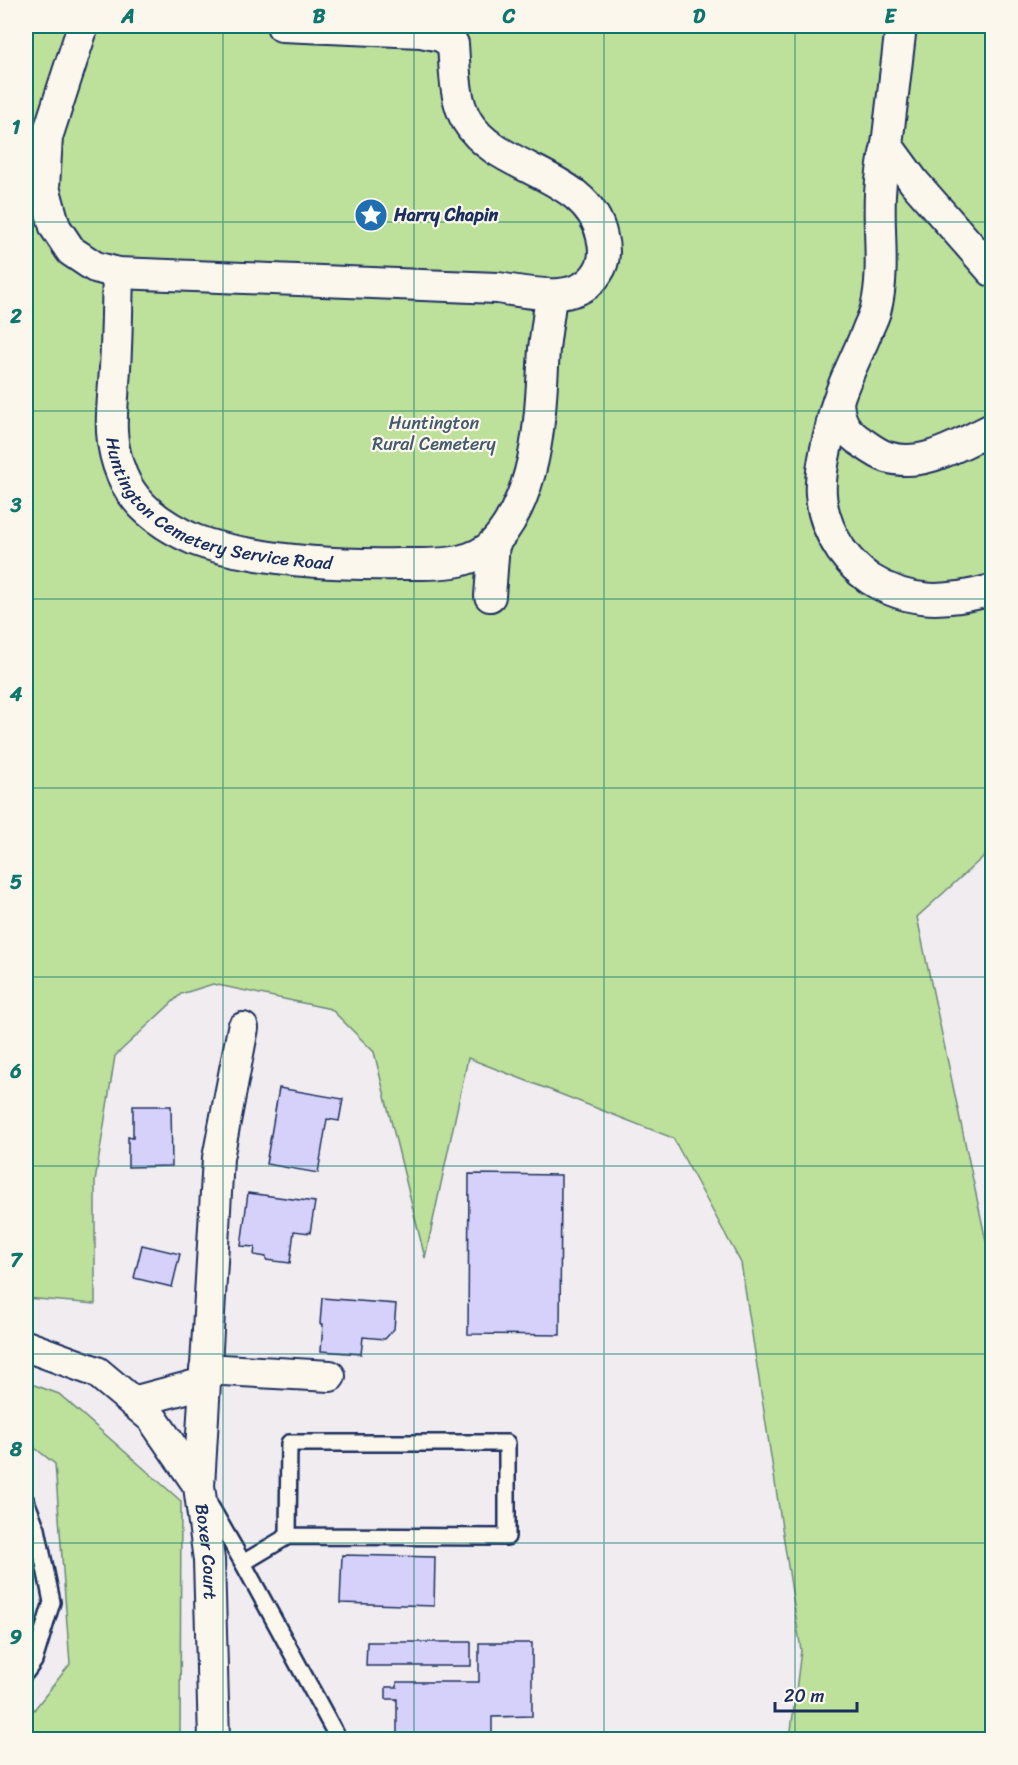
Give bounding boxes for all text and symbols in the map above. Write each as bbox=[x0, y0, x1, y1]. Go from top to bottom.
text: A bbox=[120, 0, 135, 34]
text: B bbox=[313, 0, 326, 34]
text: C bbox=[502, 0, 516, 34]
text: D bbox=[693, 0, 706, 34]
text: E bbox=[884, 0, 897, 34]
text: 1 bbox=[12, 110, 21, 145]
place icon: Harry Chapin bbox=[353, 197, 389, 233]
place label: Harry Chapin bbox=[393, 199, 499, 231]
text: 2 bbox=[9, 299, 22, 334]
park label: Huntington Rural Cemetery bbox=[372, 407, 497, 460]
street label: Huntington Cemetery Service Road bbox=[96, 435, 335, 579]
text: 3 bbox=[10, 488, 22, 523]
text: 4 bbox=[9, 677, 23, 712]
text: 5 bbox=[10, 865, 22, 900]
text: 6 bbox=[9, 1054, 22, 1089]
text: 7 bbox=[10, 1243, 23, 1278]
text: 8 bbox=[9, 1432, 23, 1467]
street label: Boxer Court bbox=[186, 1502, 226, 1600]
text: 9 bbox=[10, 1620, 22, 1655]
scale bar bbox=[775, 1675, 858, 1713]
text: 20 m bbox=[784, 1680, 824, 1712]

